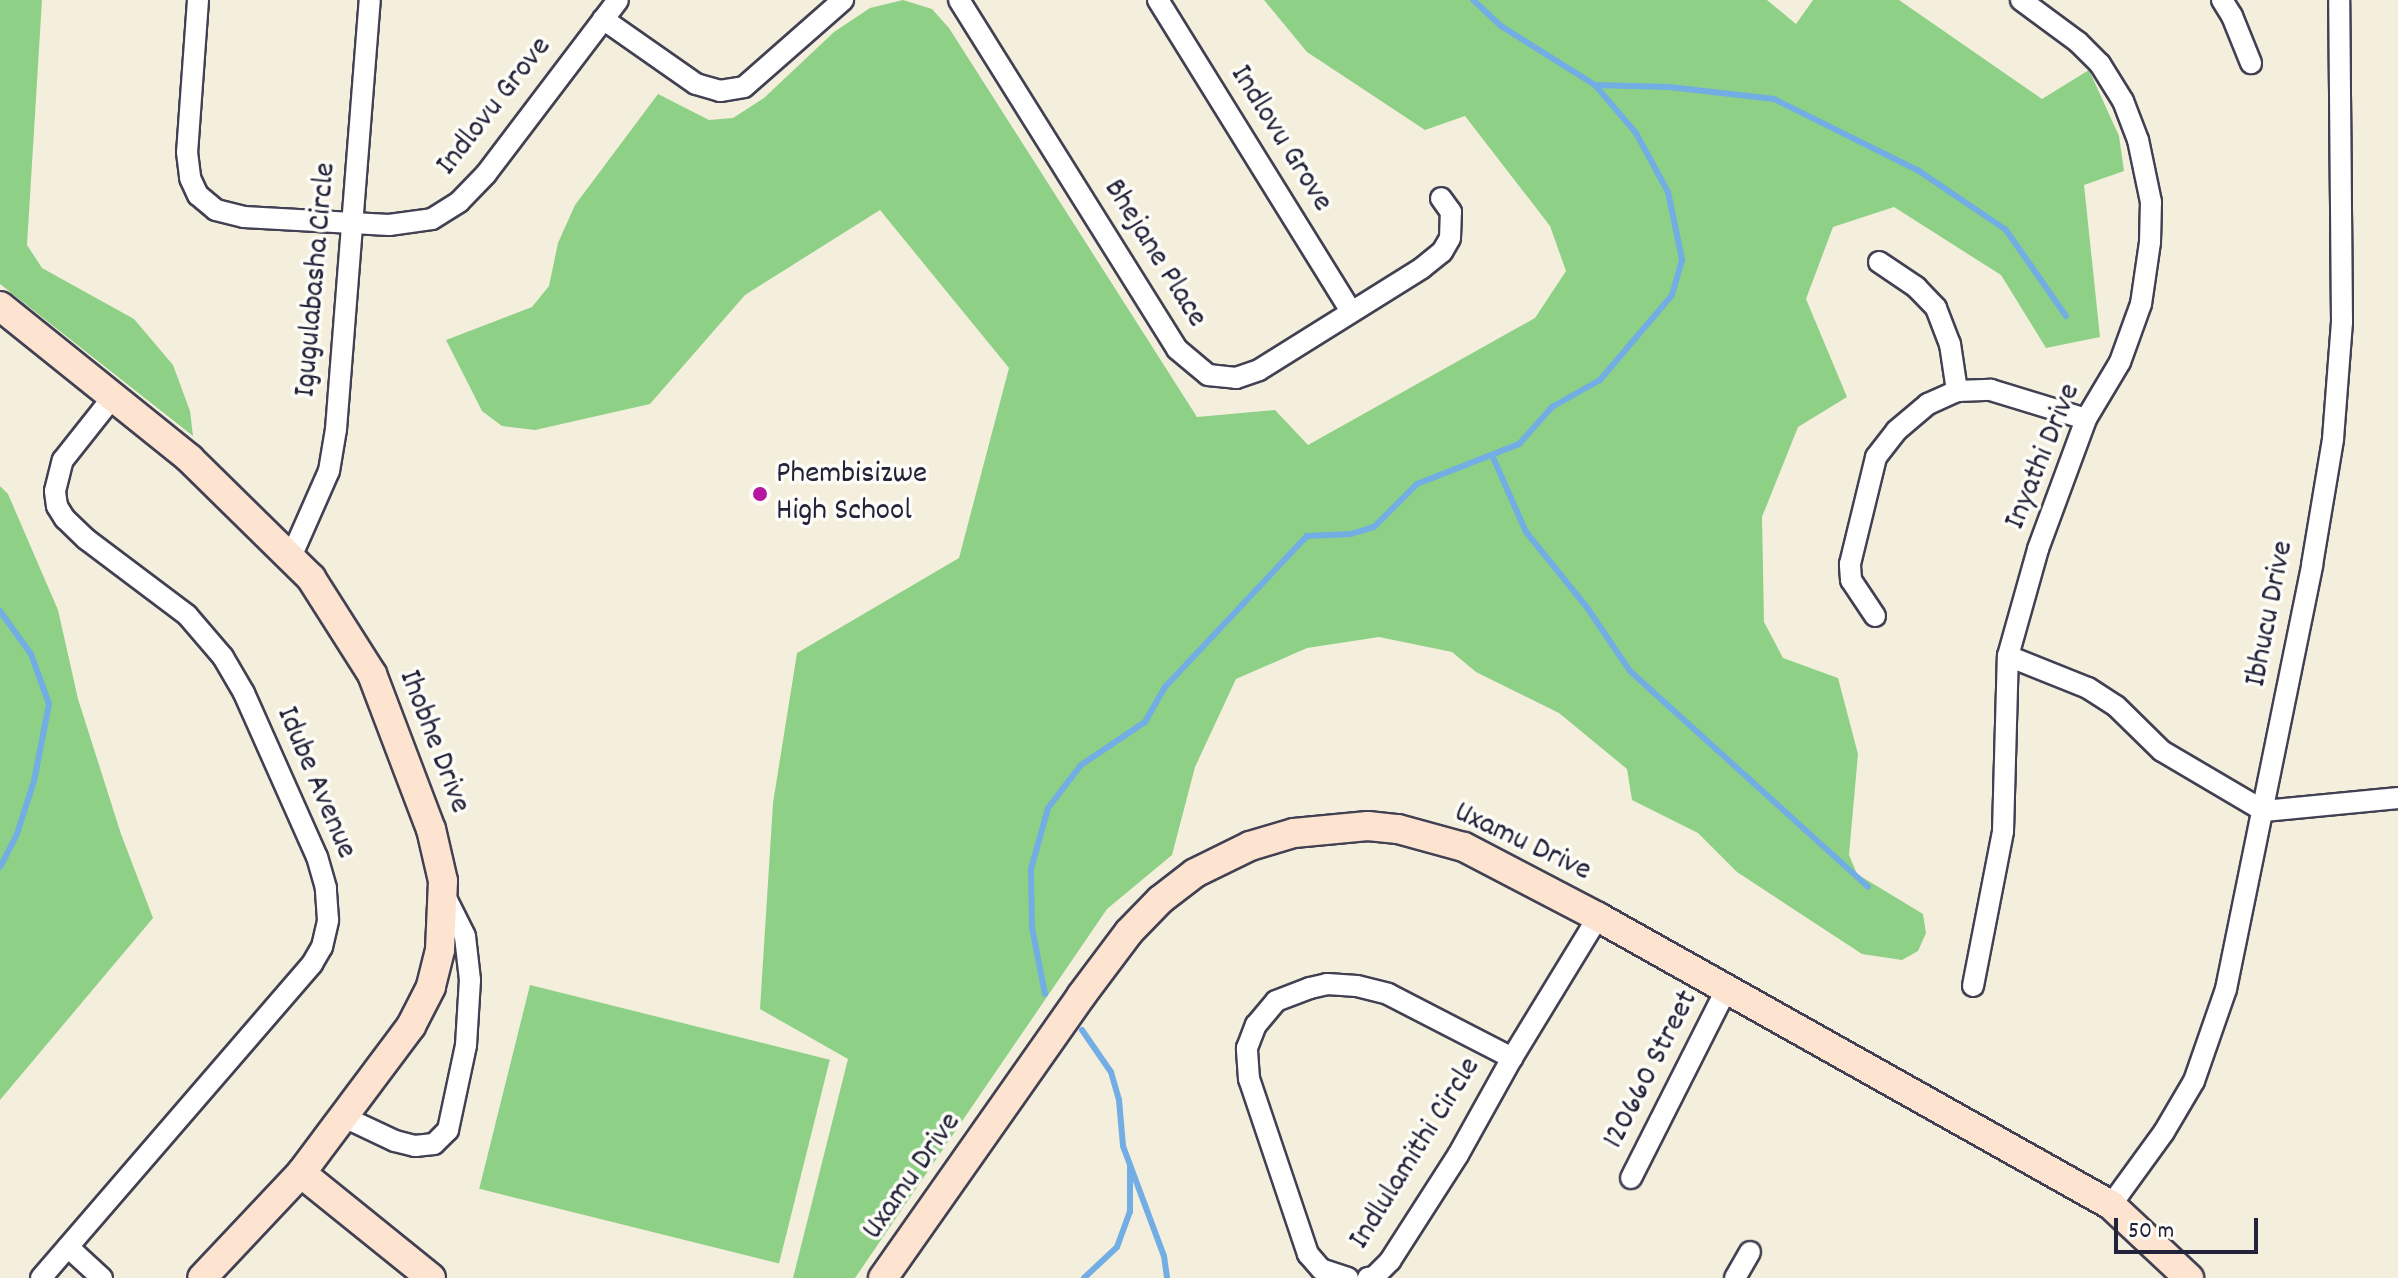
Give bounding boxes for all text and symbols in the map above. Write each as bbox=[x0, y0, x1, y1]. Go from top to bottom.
street label: Indlovu Grove bbox=[429, 30, 561, 184]
street label: Indlovu Grove bbox=[1220, 59, 1340, 219]
street label: Igugulabasha Circle bbox=[288, 161, 346, 399]
street label: Bhejane Place bbox=[1093, 173, 1215, 335]
street label: Inyathi Drive bbox=[1997, 378, 2091, 536]
place label: Phembisizwe High School bbox=[776, 457, 927, 532]
marker: Phembisizwe High School bbox=[751, 485, 769, 503]
street label: Ibhucu Drive bbox=[2238, 538, 2304, 690]
street label: Ihobhe Drive bbox=[388, 665, 478, 819]
street label: Idube Avenue bbox=[266, 701, 364, 865]
street label: Uxamu Drive bbox=[1447, 795, 1597, 891]
street label: 120660 Street bbox=[1596, 985, 1708, 1155]
street label: Indlulamithi Circle bbox=[1342, 1051, 1490, 1257]
street label: Uxamu Drive bbox=[855, 1106, 971, 1248]
scale bar bbox=[2118, 1202, 2262, 1252]
text: 50 m bbox=[2128, 1215, 2174, 1249]

